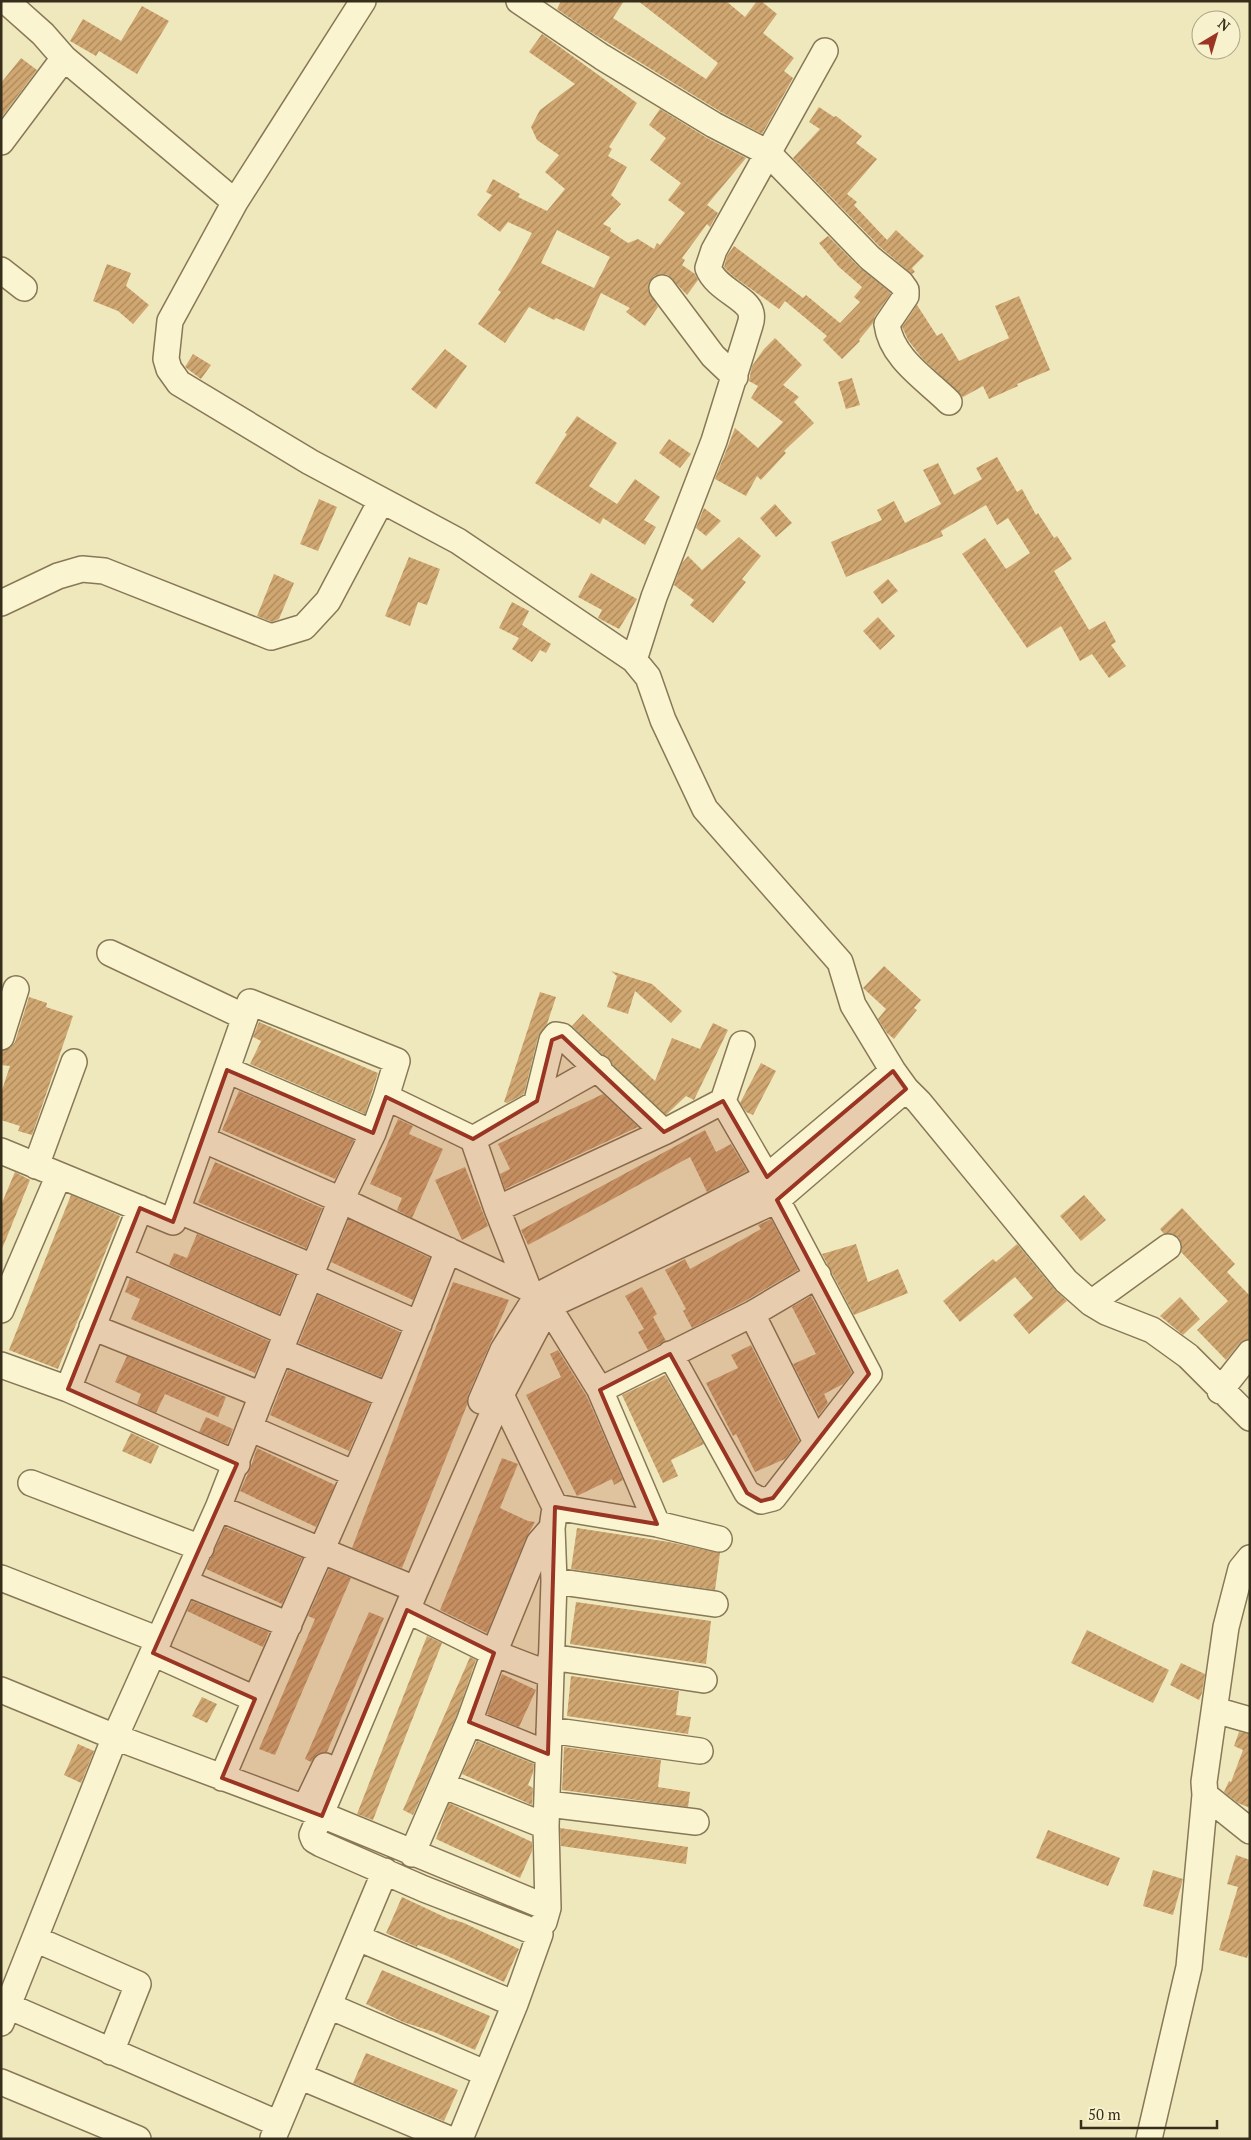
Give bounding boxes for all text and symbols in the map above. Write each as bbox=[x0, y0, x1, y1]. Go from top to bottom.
north arrow bbox=[1191, 10, 1241, 60]
text: N bbox=[1214, 14, 1235, 35]
scale bar bbox=[1081, 2098, 1217, 2130]
text: 50 m bbox=[1088, 2104, 1121, 2124]

